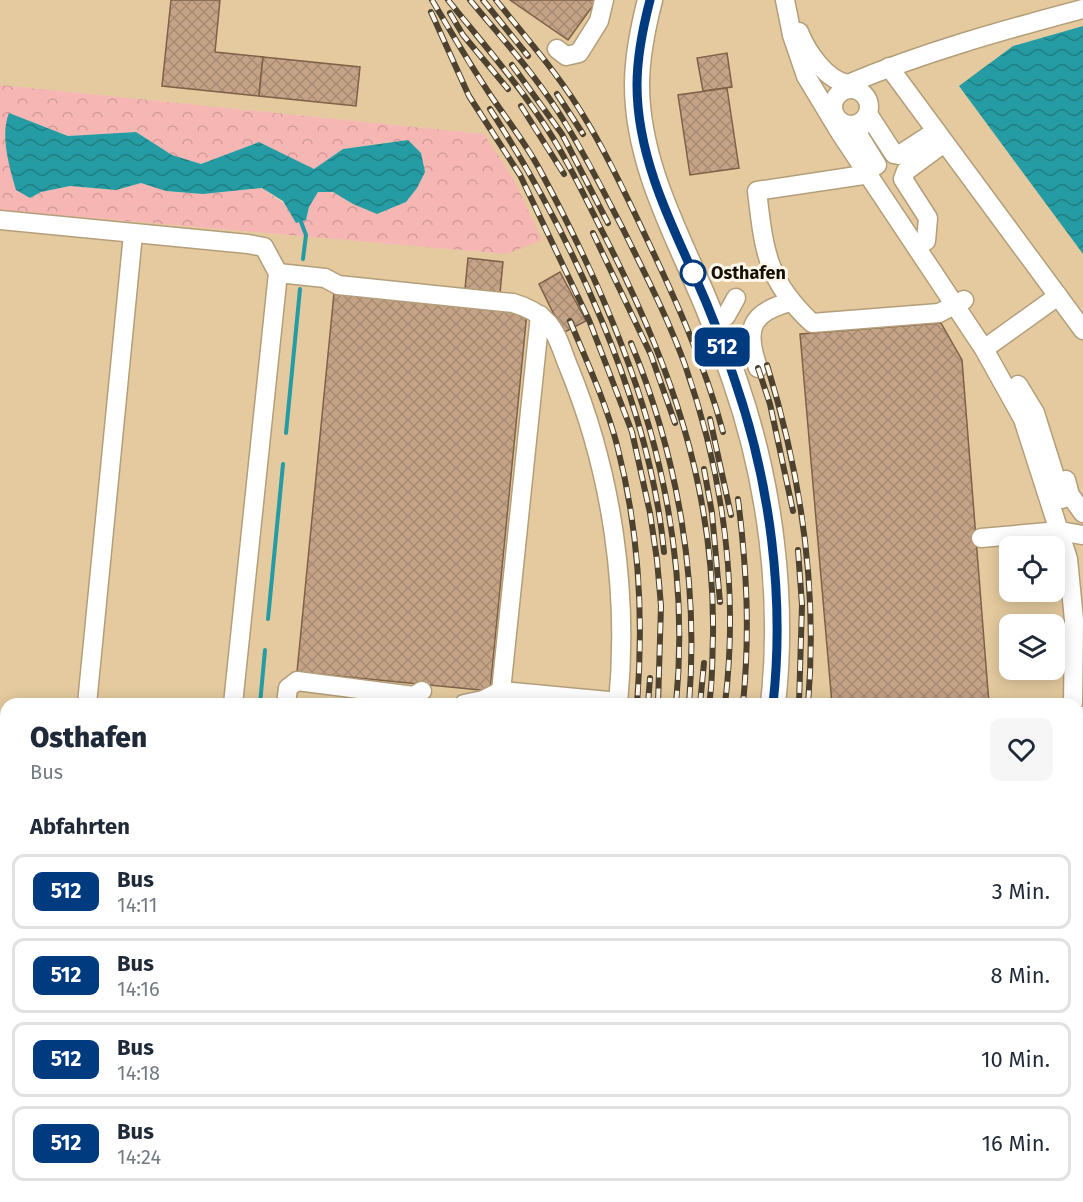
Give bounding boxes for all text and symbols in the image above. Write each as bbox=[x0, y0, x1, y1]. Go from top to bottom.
marker: Osthafen bbox=[680, 260, 706, 286]
place label: Osthafen bbox=[711, 262, 786, 284]
line badge: 512 bbox=[688, 328, 756, 366]
text: 512 bbox=[707, 334, 737, 360]
map controls bbox=[999, 536, 1065, 680]
button: locate bbox=[999, 536, 1065, 602]
button: layers bbox=[999, 614, 1065, 680]
button: heart bbox=[990, 718, 1053, 781]
text: Osthafen bbox=[30, 721, 147, 754]
text: Bus bbox=[30, 760, 63, 784]
text: Abfahrten bbox=[30, 813, 130, 840]
text: Bus bbox=[117, 866, 154, 893]
text: 512 bbox=[51, 878, 81, 904]
text: 3 Min. bbox=[992, 878, 1050, 905]
text: 14:11 bbox=[117, 893, 157, 917]
text: Bus bbox=[117, 950, 154, 977]
text: 512 bbox=[51, 962, 81, 988]
text: 8 Min. bbox=[991, 962, 1050, 989]
text: 14:16 bbox=[117, 977, 160, 1001]
text: Bus bbox=[117, 1034, 154, 1061]
text: 512 bbox=[51, 1046, 81, 1072]
text: 10 Min. bbox=[981, 1046, 1050, 1073]
text: 14:18 bbox=[117, 1061, 160, 1085]
text: Bus bbox=[117, 1118, 154, 1145]
text: 512 bbox=[51, 1130, 81, 1156]
text: 16 Min. bbox=[981, 1130, 1050, 1157]
text: 14:24 bbox=[117, 1145, 161, 1169]

